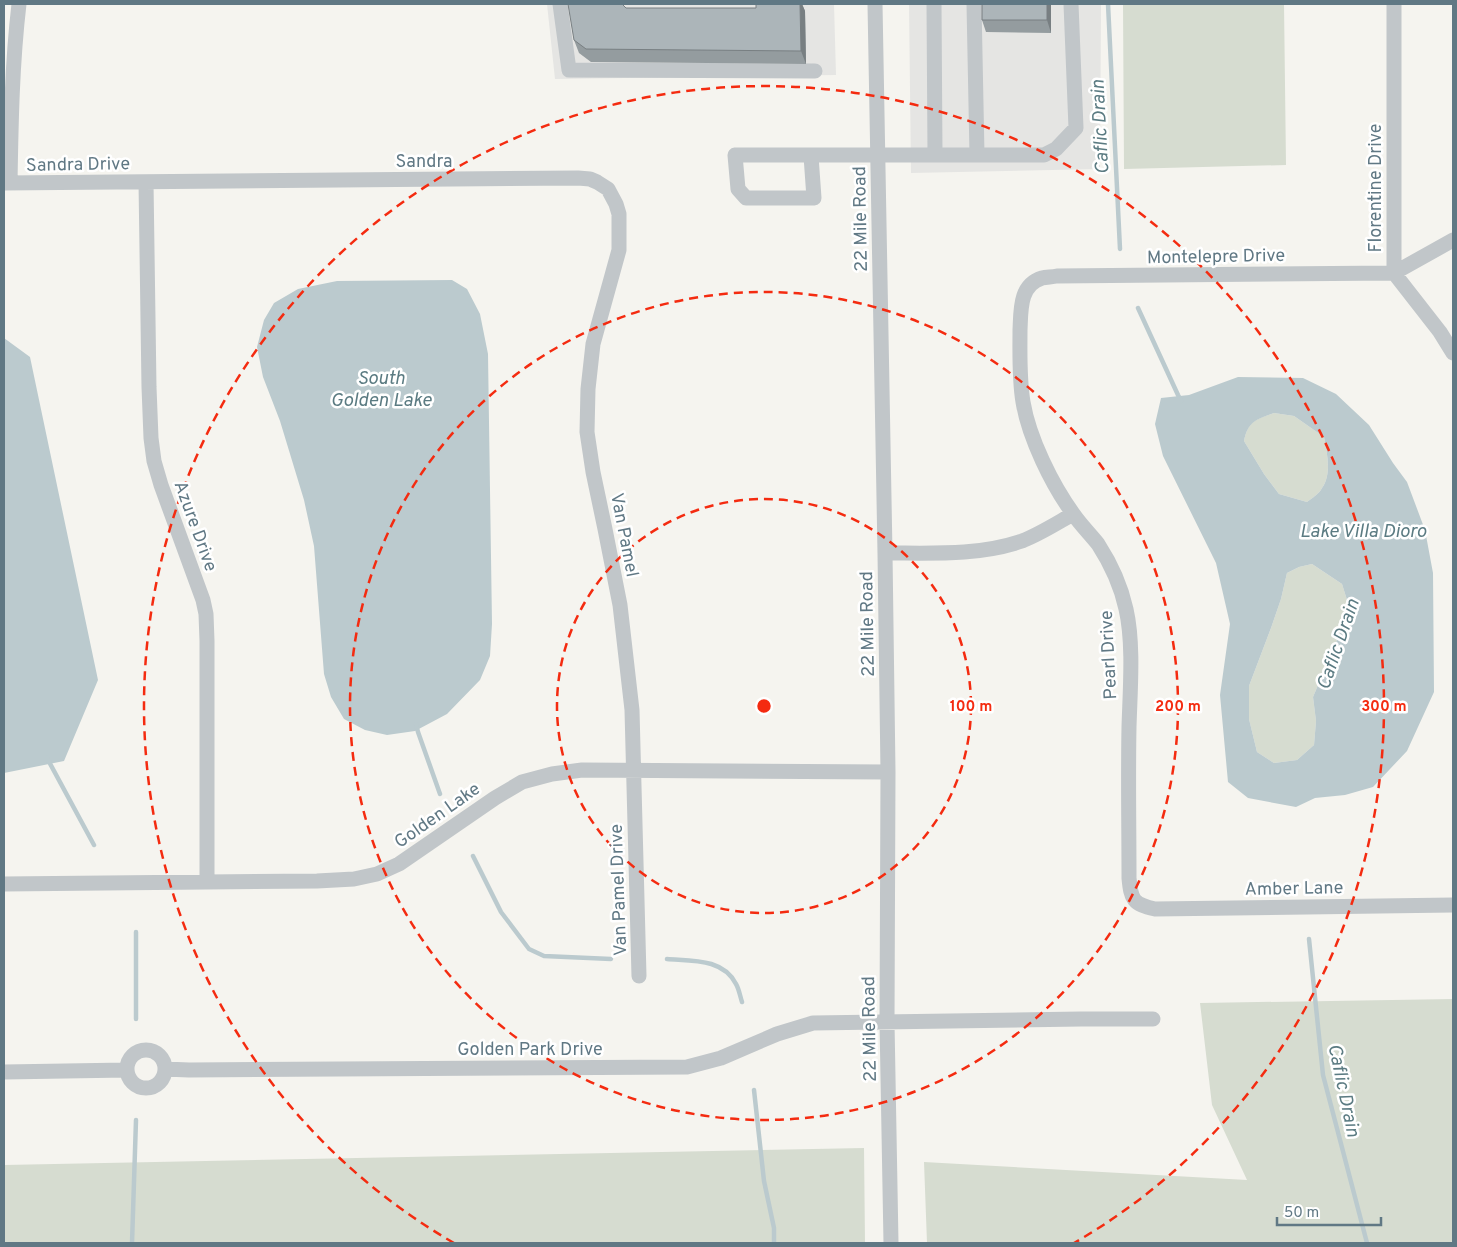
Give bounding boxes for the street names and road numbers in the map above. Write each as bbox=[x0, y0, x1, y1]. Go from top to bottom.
street label: Florentine Drive bbox=[1365, 123, 1388, 253]
street label: Sandra bbox=[395, 151, 453, 174]
street label: Sandra Drive bbox=[26, 153, 130, 178]
street label: 22 Mile Road bbox=[849, 166, 874, 272]
street label: Montelepre Drive bbox=[1147, 245, 1285, 270]
street label: Azure Drive bbox=[168, 478, 222, 575]
street label: Van Pamel bbox=[604, 491, 643, 579]
street label: 22 Mile Road bbox=[856, 571, 881, 677]
street label: Pearl Drive bbox=[1096, 610, 1123, 700]
street label: Golden Lake bbox=[390, 778, 485, 854]
street label: Van Pamel Drive bbox=[606, 824, 633, 956]
street label: Amber Lane bbox=[1244, 877, 1344, 902]
street label: 22 Mile Road bbox=[858, 976, 883, 1082]
street label: Golden Park Drive bbox=[457, 1039, 603, 1062]

